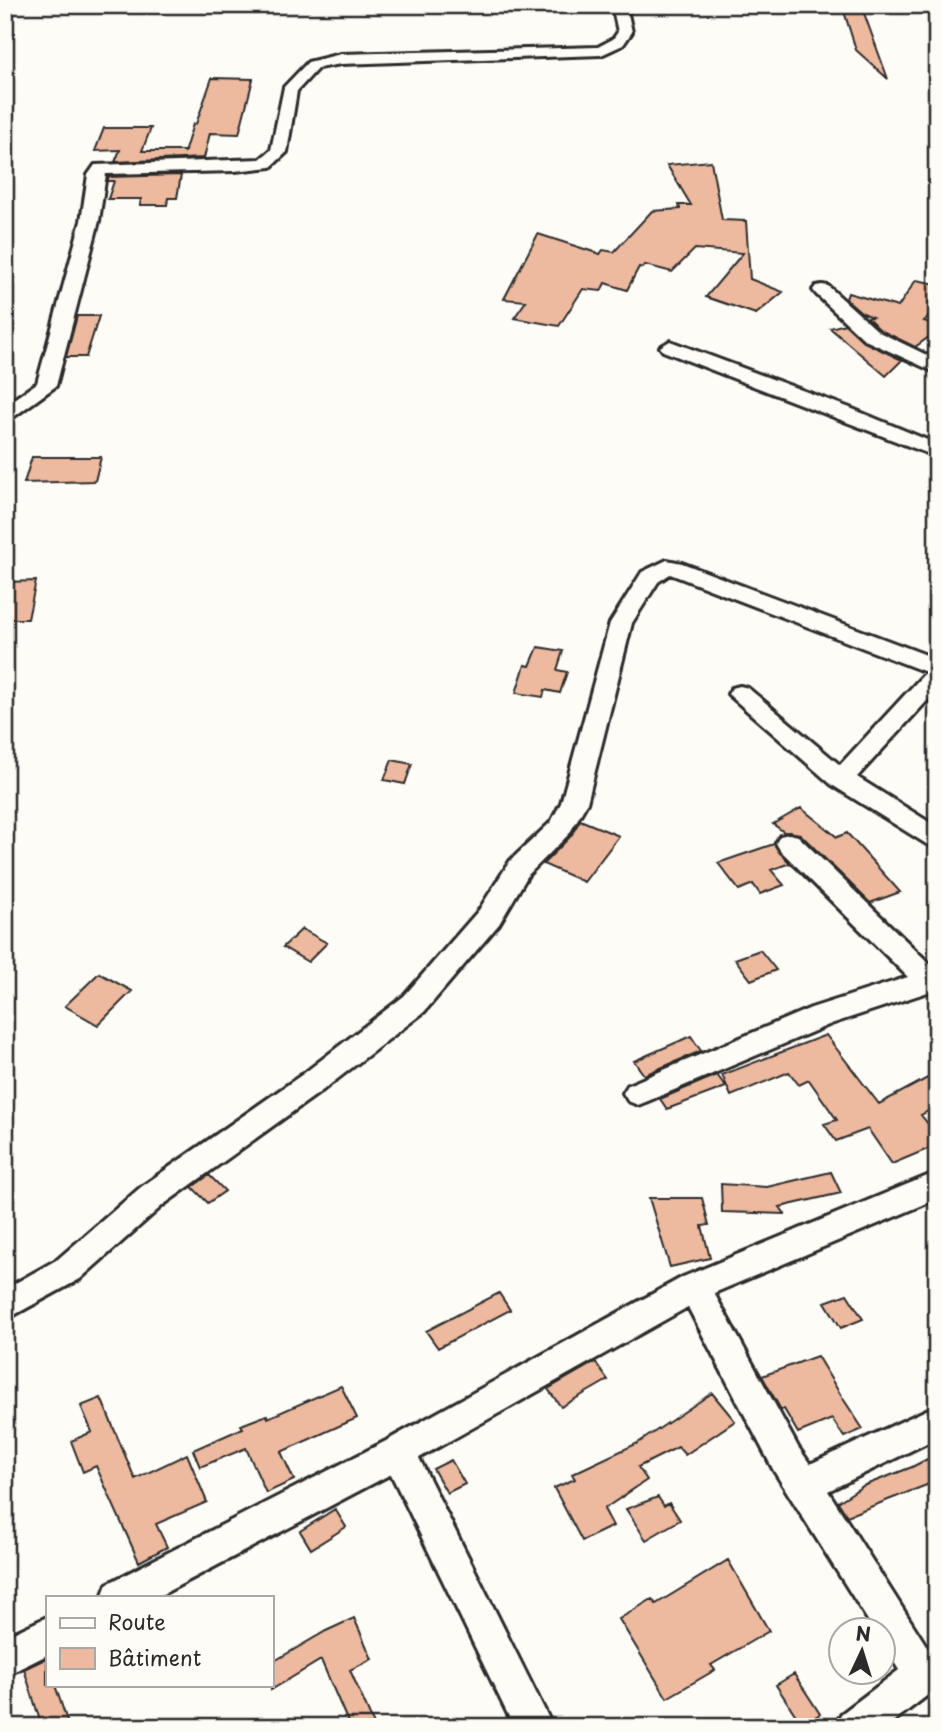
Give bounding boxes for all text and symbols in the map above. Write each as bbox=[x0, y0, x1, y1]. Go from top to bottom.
legend bbox=[46, 1596, 273, 1686]
text: Route bbox=[108, 1605, 166, 1637]
north arrow bbox=[827, 1616, 897, 1686]
text: N bbox=[855, 1619, 872, 1648]
text: Bâtiment bbox=[108, 1641, 201, 1673]

